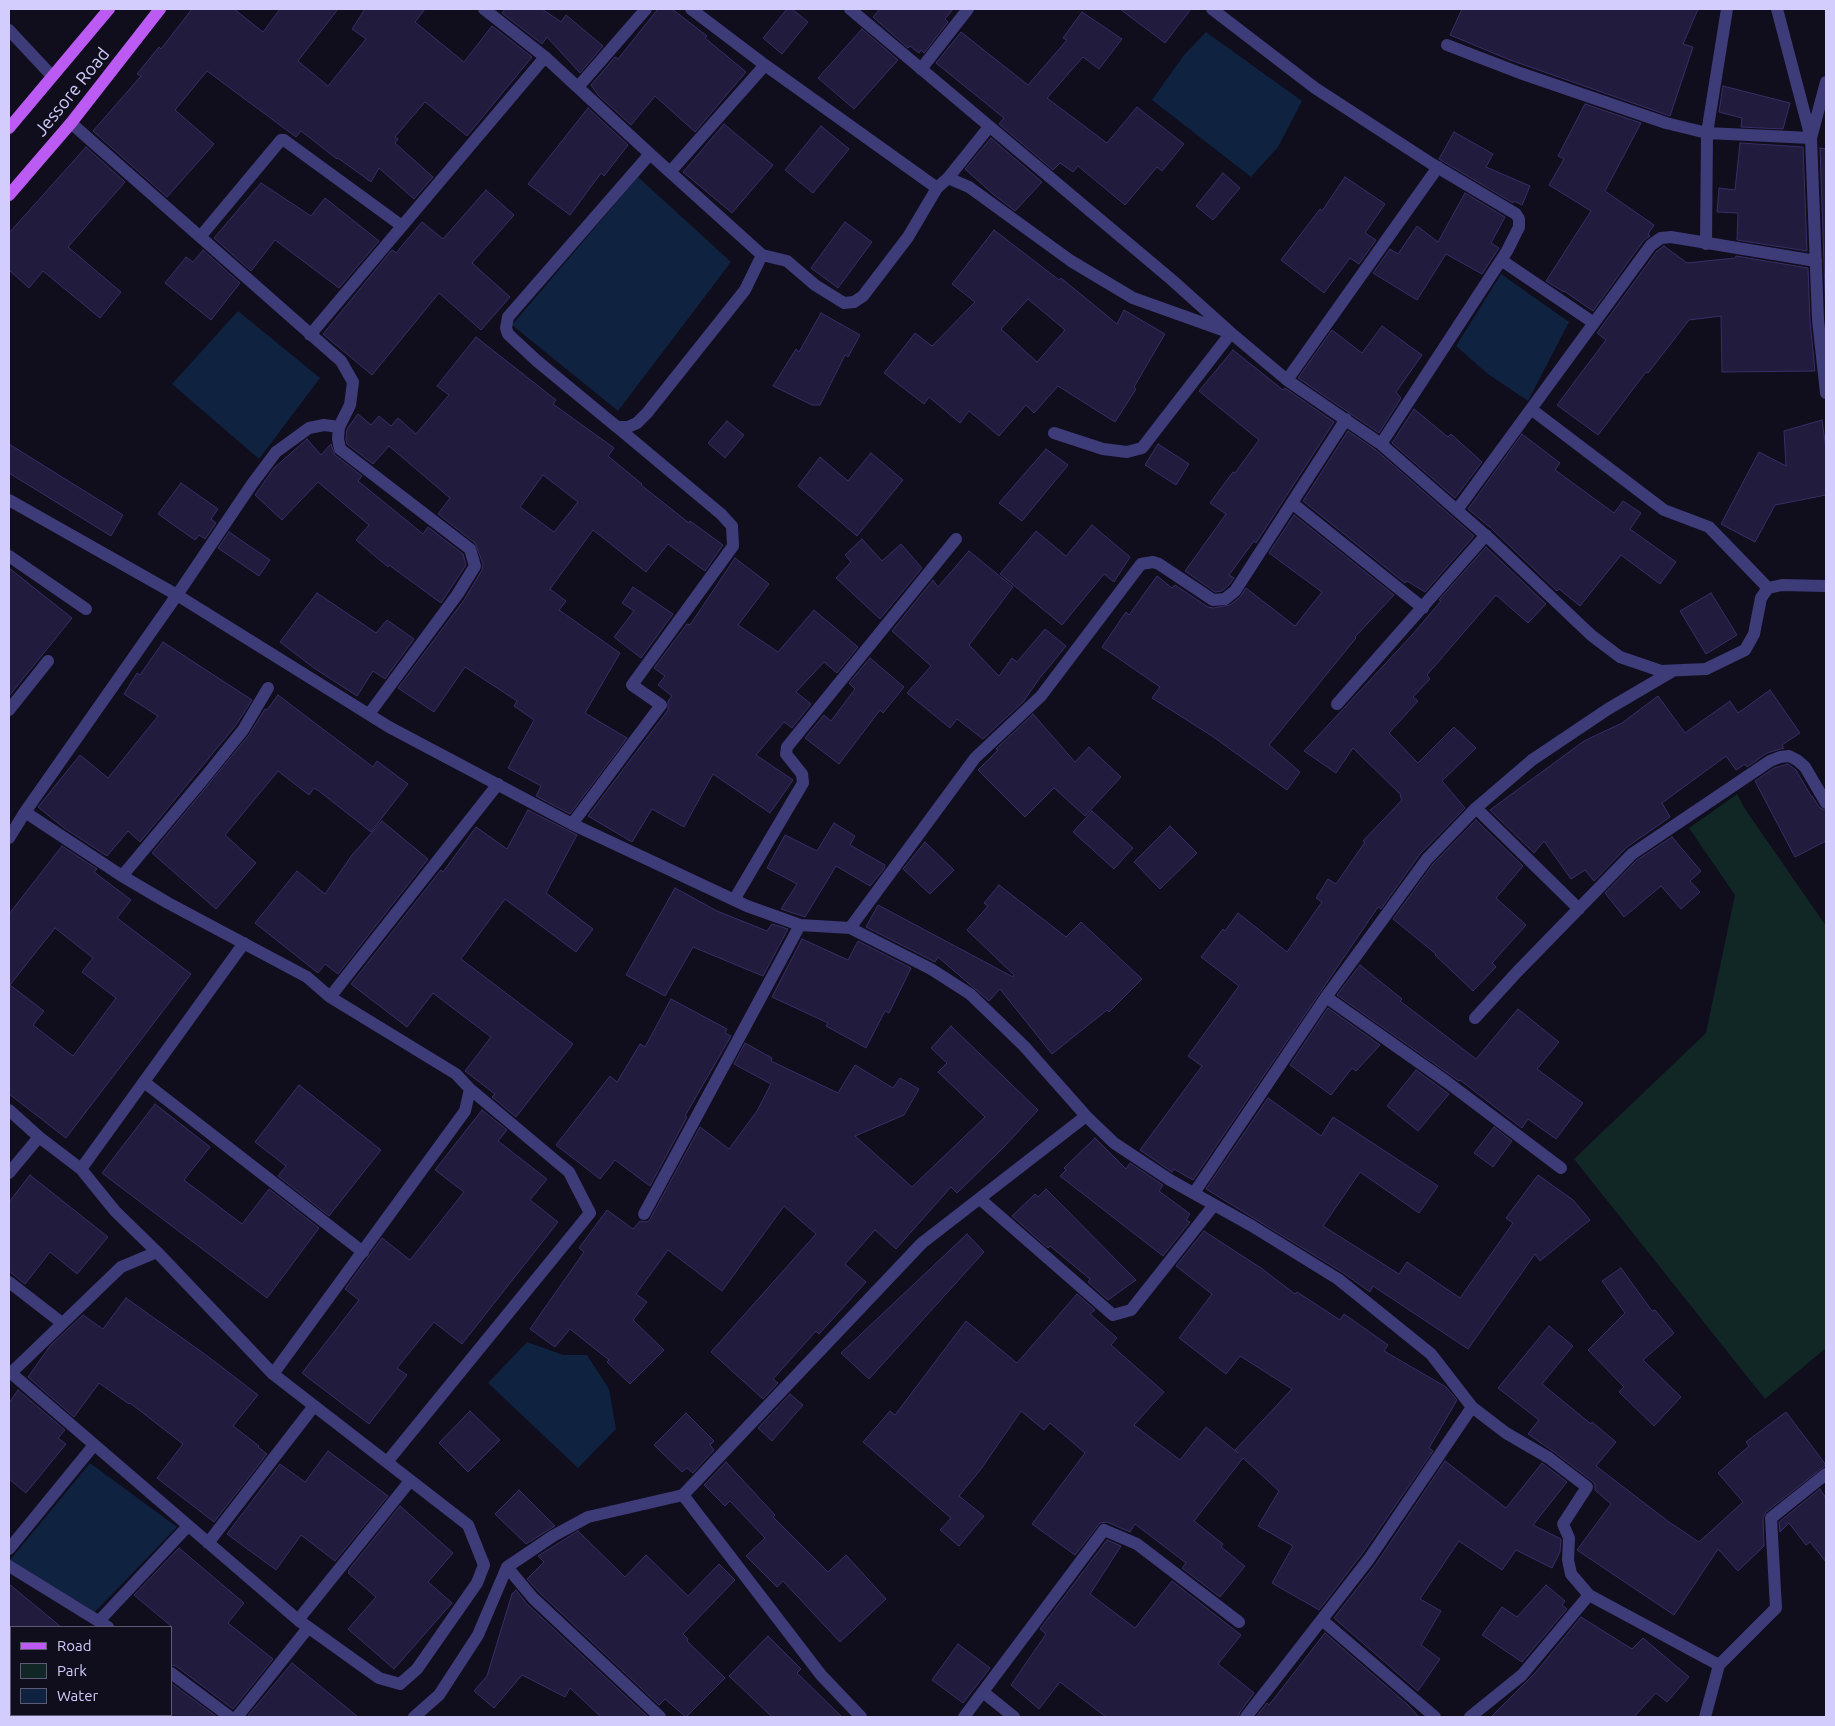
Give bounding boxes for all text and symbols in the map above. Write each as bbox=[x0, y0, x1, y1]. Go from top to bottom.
street label: Jessore Road bbox=[30, 44, 114, 140]
legend bbox=[10, 1626, 172, 1716]
text: Road bbox=[57, 1637, 92, 1654]
text: Park bbox=[57, 1662, 87, 1679]
text: Water bbox=[57, 1687, 98, 1704]

